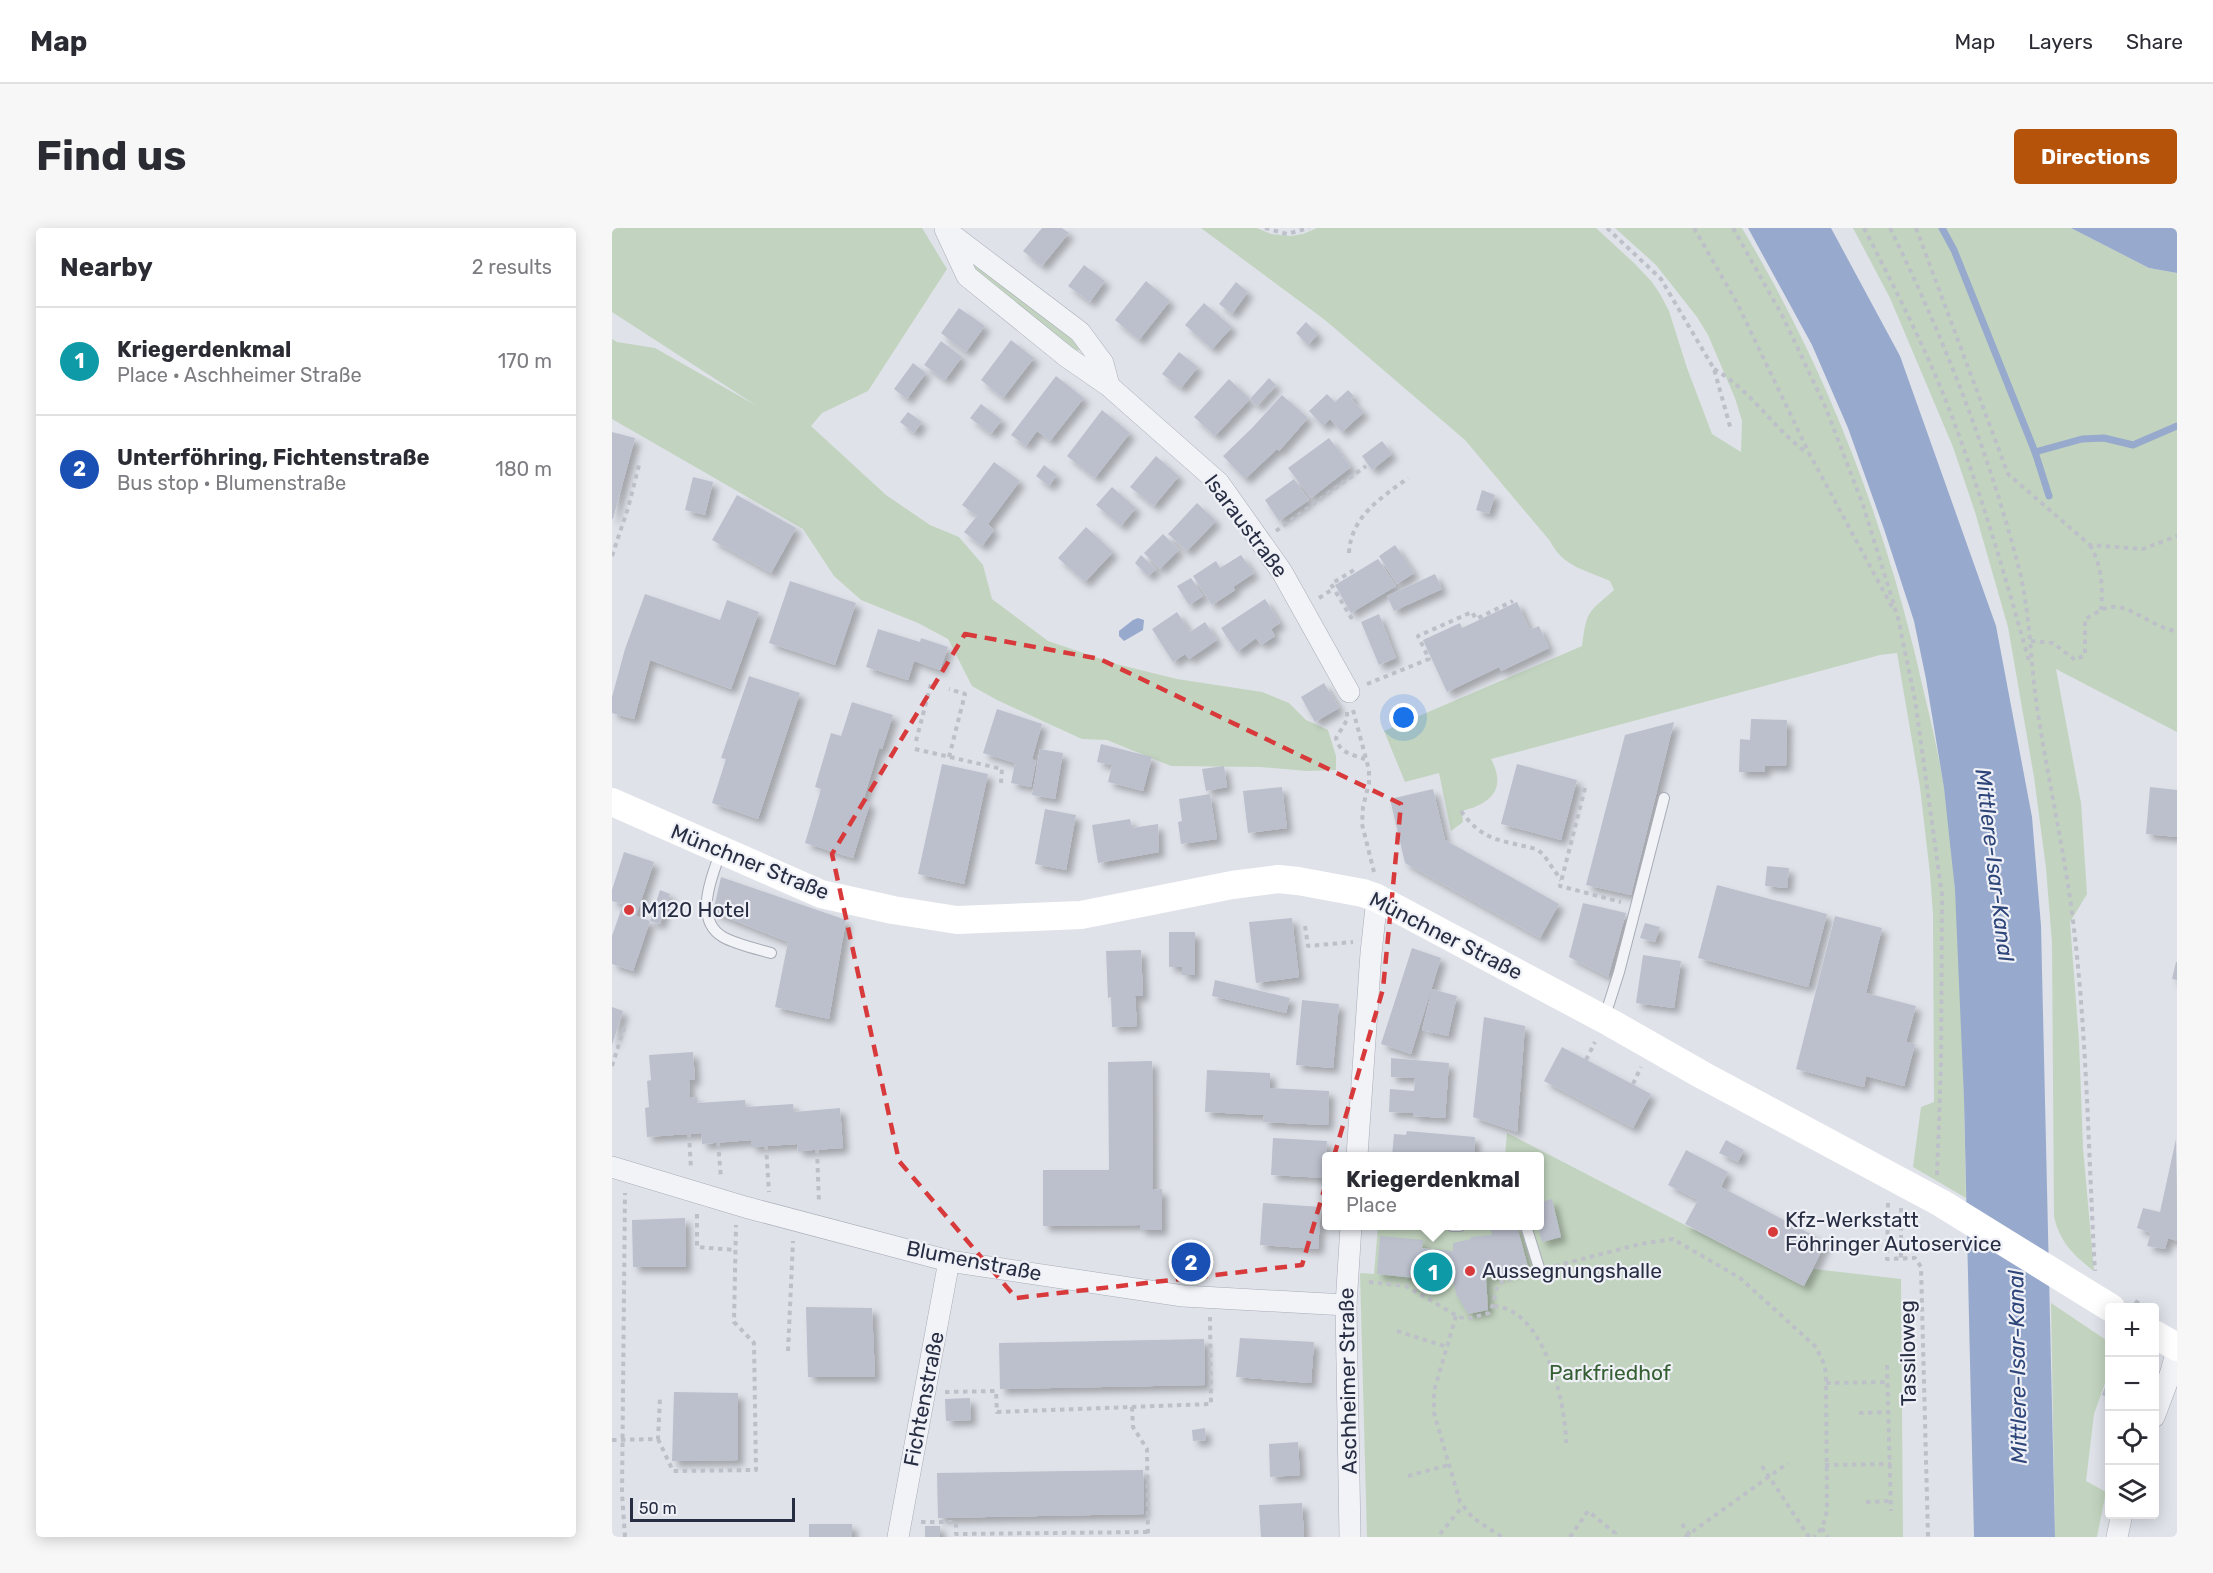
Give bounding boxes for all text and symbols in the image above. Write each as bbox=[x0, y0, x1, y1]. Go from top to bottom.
text: Map bbox=[30, 25, 87, 58]
text: Map bbox=[1954, 29, 1995, 54]
text: Layers bbox=[2028, 29, 2093, 54]
text: Share bbox=[2126, 29, 2183, 54]
button: Directions bbox=[2014, 129, 2177, 184]
text: Find us bbox=[36, 131, 187, 181]
text: Nearby bbox=[60, 252, 153, 283]
text: 2 results bbox=[472, 255, 552, 279]
text: Kriegerdenkmal bbox=[117, 336, 291, 363]
text: 1 bbox=[75, 349, 84, 373]
text: 170 m bbox=[498, 349, 552, 373]
text: Place · Aschheimer Straße bbox=[117, 363, 362, 387]
text: Unterföhring, Fichtenstraße bbox=[117, 444, 430, 471]
text: 2 bbox=[73, 457, 86, 481]
text: 180 m bbox=[495, 457, 552, 481]
street label: Isaraustraße bbox=[1200, 469, 1293, 582]
text: Bus stop · Blumenstraße bbox=[117, 471, 346, 495]
your location bbox=[1389, 703, 1418, 732]
water label: Mittlere-Isar-Kanal bbox=[1969, 767, 2020, 964]
street label: Münchner Straße bbox=[667, 818, 833, 905]
street label: Münchner Straße bbox=[1366, 886, 1527, 985]
place label: M120 Hotel bbox=[641, 897, 750, 922]
marker: M120 Hotel bbox=[622, 903, 636, 917]
popup bbox=[1322, 1152, 1544, 1230]
text: Kriegerdenkmal bbox=[1346, 1166, 1520, 1193]
text: Place bbox=[1346, 1193, 1397, 1217]
place label: Kfz-Werkstatt Föhringer Autoservice bbox=[1785, 1207, 2001, 1256]
marker: Kfz-Werkstatt Föhringer Autoservice bbox=[1766, 1225, 1780, 1239]
street label: Blumenstraße bbox=[904, 1235, 1044, 1286]
pin: 2 bbox=[1172, 1240, 1210, 1284]
pin: 1 bbox=[1414, 1250, 1452, 1294]
place label: Aussegnungshalle bbox=[1482, 1258, 1662, 1283]
marker: Aussegnungshalle bbox=[1463, 1264, 1477, 1278]
water label: Mittlere-Isar-Kanal bbox=[2002, 1269, 2033, 1464]
street label: Aschheimer Straße bbox=[1333, 1287, 1362, 1475]
street label: Tassiloweg bbox=[1894, 1300, 1921, 1406]
map controls bbox=[2105, 1303, 2159, 1519]
button: + bbox=[2105, 1303, 2159, 1357]
street label: Fichtenstraße bbox=[898, 1329, 949, 1468]
button: − bbox=[2105, 1357, 2159, 1411]
park label: Parkfriedhof bbox=[1549, 1360, 1671, 1385]
button: locate bbox=[2105, 1411, 2159, 1465]
button: layers bbox=[2105, 1465, 2159, 1519]
scale bar bbox=[630, 1495, 795, 1522]
text: 50 m bbox=[639, 1499, 677, 1518]

